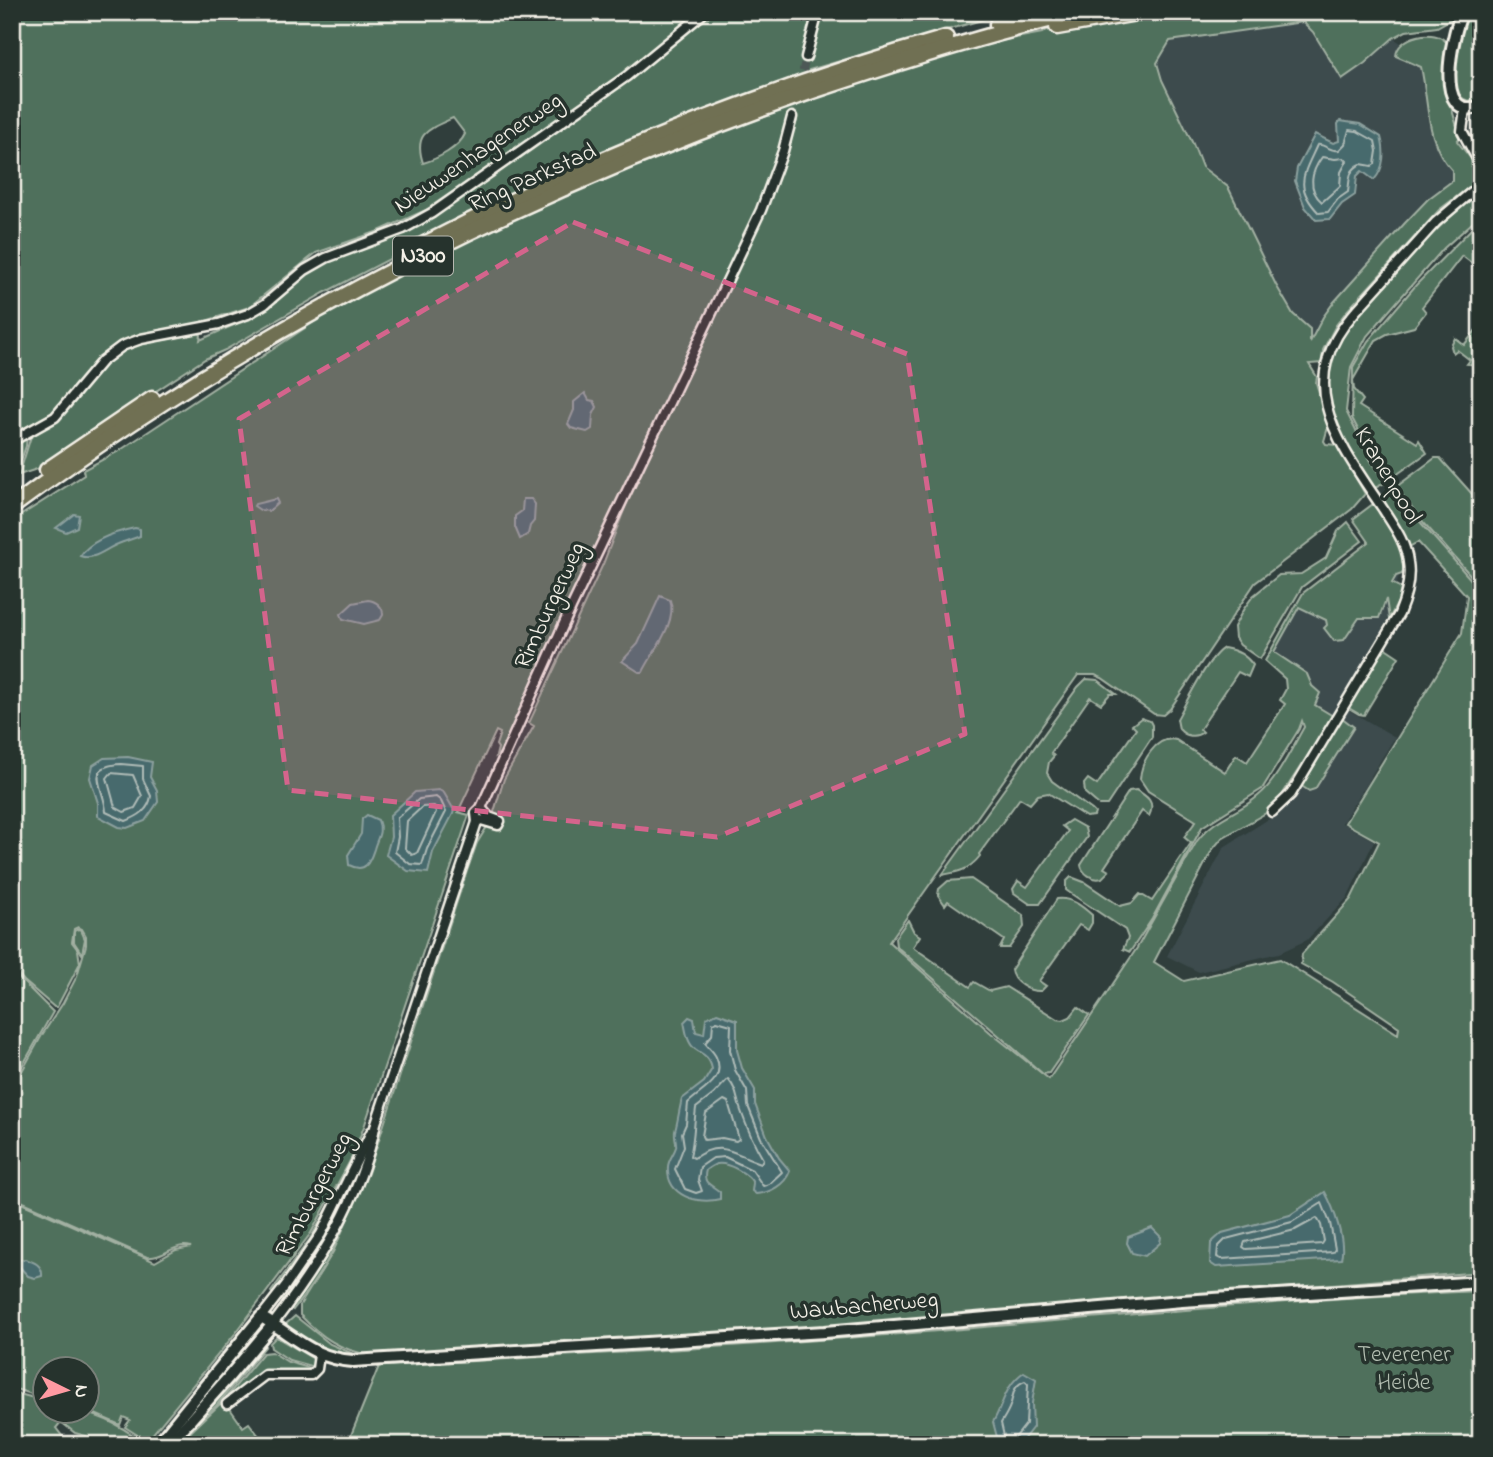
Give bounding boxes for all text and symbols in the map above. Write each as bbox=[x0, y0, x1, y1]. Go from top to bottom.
street label: Nieuwenhagenerweg bbox=[388, 85, 570, 223]
street label: Ring Parkstad bbox=[464, 135, 603, 223]
road number: N300 bbox=[393, 236, 453, 276]
street label: Kranenpool bbox=[1344, 421, 1430, 531]
street label: Rimburgerweg bbox=[506, 537, 596, 675]
street label: Rimburgerweg bbox=[268, 1127, 362, 1263]
street label: Waubacherweg bbox=[789, 1283, 939, 1331]
park label: Teverener Heide bbox=[1357, 1338, 1451, 1401]
north arrow bbox=[32, 1356, 102, 1426]
text: N bbox=[66, 1384, 94, 1399]

